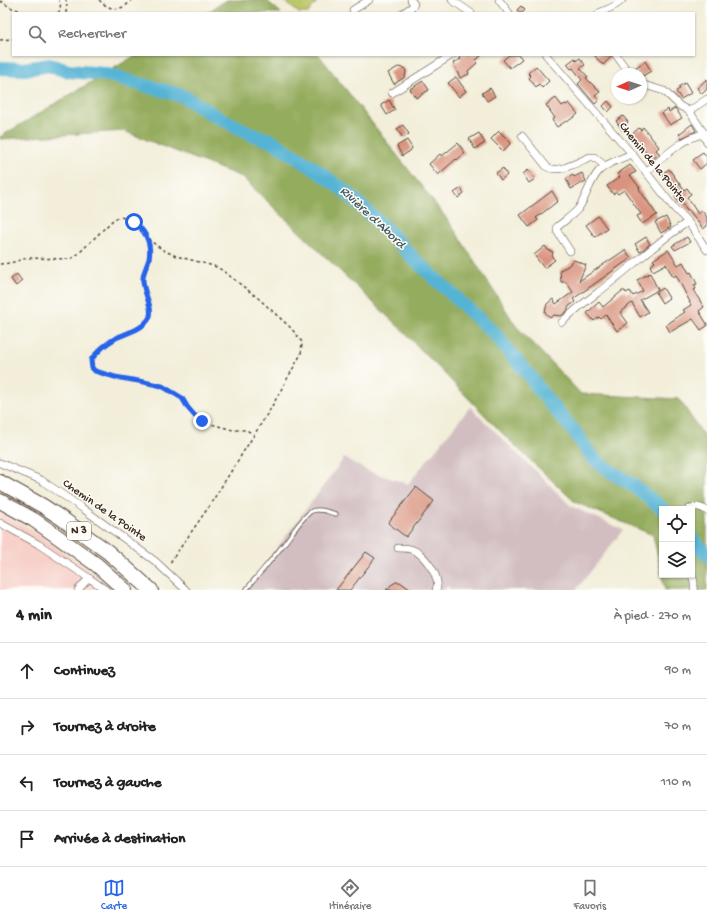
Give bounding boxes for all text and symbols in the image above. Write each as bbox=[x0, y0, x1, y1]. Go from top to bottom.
search box bbox=[12, 12, 695, 56]
icon: search bbox=[26, 23, 48, 45]
text: Rechercher bbox=[58, 25, 126, 43]
north arrow bbox=[611, 68, 647, 104]
street label: Chemin de la Pointe bbox=[615, 120, 689, 207]
water label: Rivière d'Abord bbox=[336, 184, 409, 253]
route start bbox=[125, 213, 143, 231]
route end bbox=[193, 412, 211, 430]
street label: Chemin de la Pointe bbox=[59, 477, 149, 546]
map controls bbox=[659, 506, 695, 578]
button: locate bbox=[659, 506, 695, 542]
road number: N 3 bbox=[67, 522, 91, 540]
button: layers bbox=[659, 542, 695, 578]
text: 4 min bbox=[16, 606, 52, 626]
text: À pied · 270 m bbox=[614, 609, 691, 624]
icon: ahead bbox=[16, 660, 38, 682]
text: Continuez bbox=[54, 662, 115, 680]
text: 90 m bbox=[665, 663, 691, 678]
icon: right bbox=[16, 716, 38, 738]
text: Tournez à droite bbox=[54, 718, 156, 736]
text: 70 m bbox=[665, 719, 691, 734]
icon: left bbox=[16, 772, 38, 794]
text: Tournez à gauche bbox=[54, 774, 162, 792]
text: 110 m bbox=[661, 775, 691, 790]
icon: arrive bbox=[16, 828, 38, 850]
text: Arrivée à destination bbox=[54, 830, 185, 848]
tab: Carte bbox=[101, 877, 127, 913]
tab: Itinéraire bbox=[329, 877, 371, 913]
tab: Favoris bbox=[573, 877, 606, 913]

